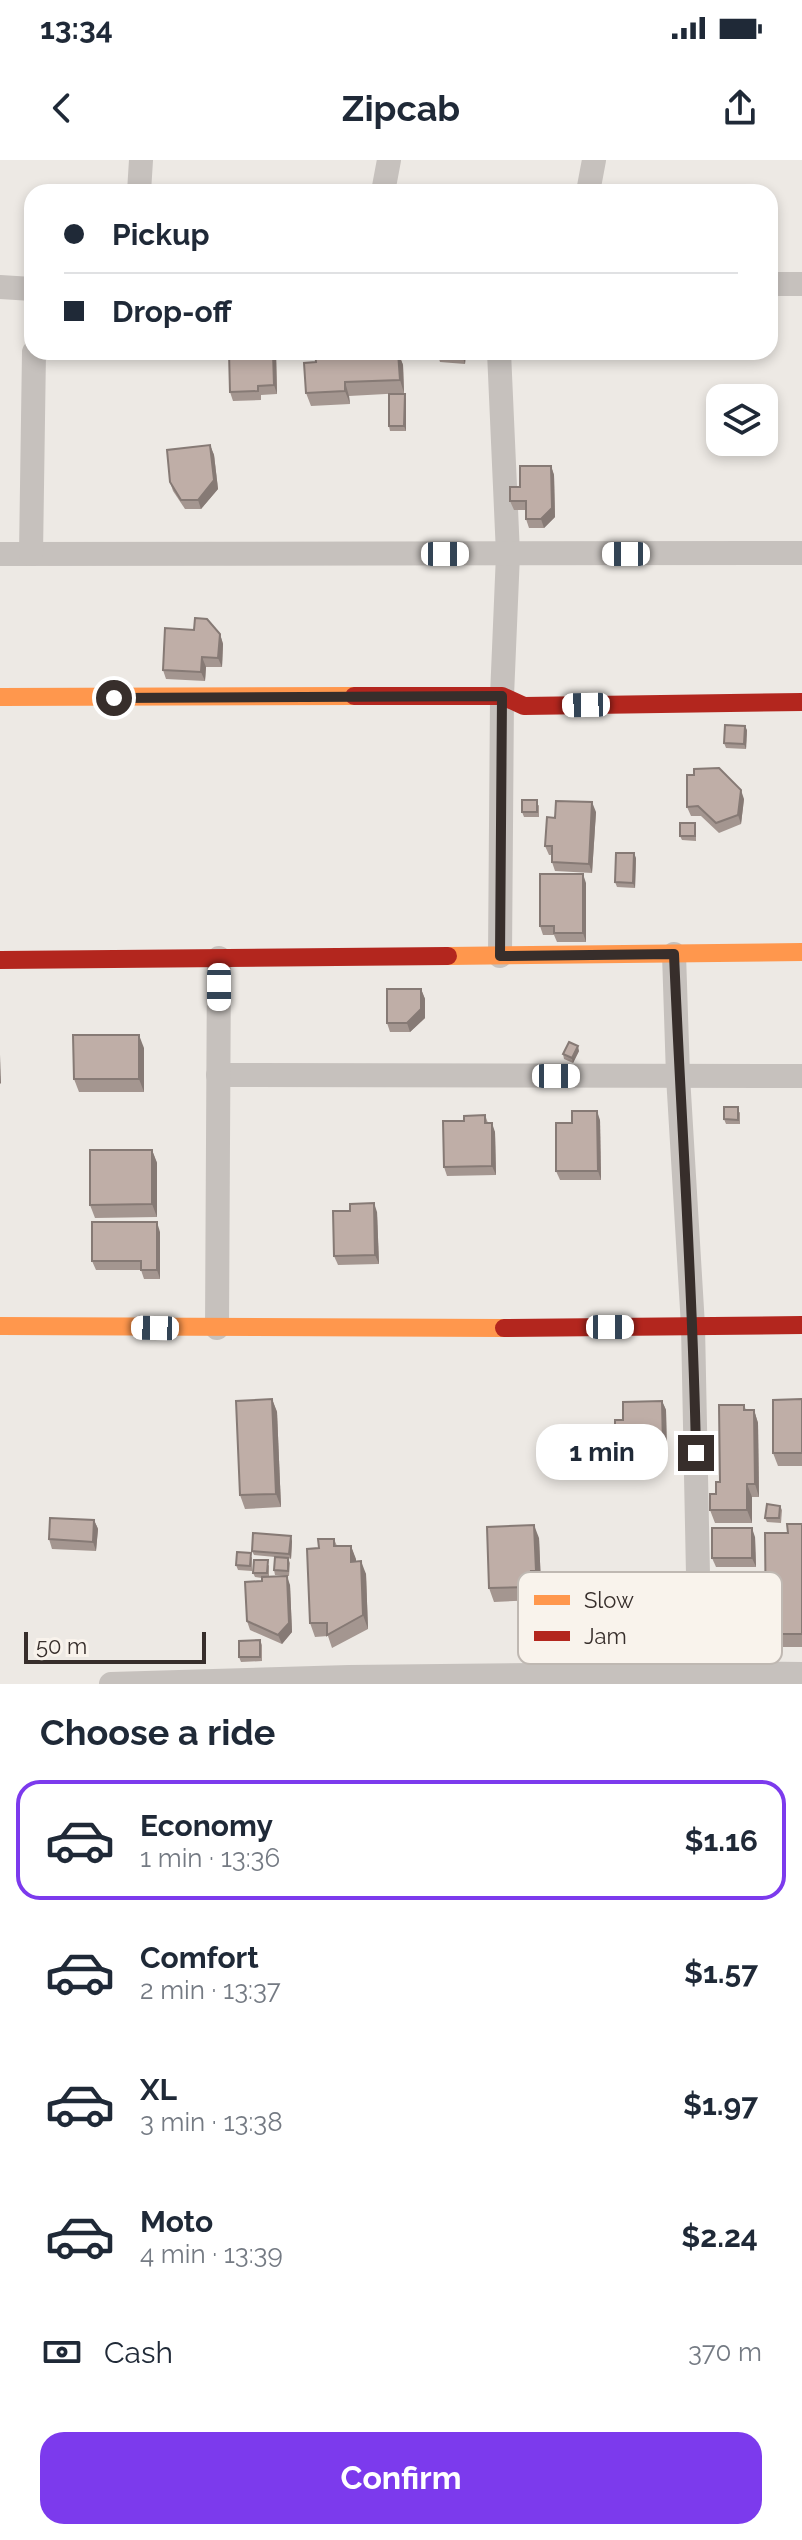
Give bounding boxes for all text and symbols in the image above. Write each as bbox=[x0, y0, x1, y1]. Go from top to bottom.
text: 13:34 bbox=[40, 11, 113, 46]
icon: back bbox=[40, 86, 84, 130]
icon: share bbox=[718, 86, 762, 130]
text: Zipcab bbox=[342, 87, 460, 129]
text: Pickup bbox=[112, 217, 210, 252]
text: Drop-off bbox=[112, 294, 232, 329]
map controls bbox=[706, 384, 778, 456]
button: layers bbox=[706, 384, 778, 456]
car bbox=[421, 542, 469, 566]
car bbox=[602, 542, 650, 566]
route start bbox=[96, 680, 132, 716]
car bbox=[562, 693, 610, 717]
car bbox=[207, 963, 231, 1011]
car bbox=[532, 1064, 580, 1088]
car bbox=[586, 1315, 634, 1339]
car bbox=[131, 1316, 179, 1340]
callout: 1 min bbox=[536, 1425, 668, 1481]
route end bbox=[678, 1435, 714, 1471]
text: 1 min bbox=[569, 1437, 635, 1467]
legend bbox=[518, 1572, 782, 1664]
text: Slow bbox=[584, 1587, 634, 1613]
text: Jam bbox=[584, 1623, 627, 1649]
scale bar bbox=[24, 1628, 206, 1664]
text: 50 m bbox=[36, 1633, 87, 1659]
text: Choose a ride bbox=[40, 1711, 275, 1753]
icon: car bbox=[44, 1804, 116, 1876]
text: Economy bbox=[140, 1808, 273, 1843]
text: $1.16 bbox=[684, 1823, 758, 1858]
text: 1 min · 13:36 bbox=[140, 1843, 280, 1873]
icon: car bbox=[44, 1936, 116, 2008]
text: Comfort bbox=[140, 1940, 259, 1975]
text: $1.57 bbox=[684, 1955, 758, 1990]
text: 2 min · 13:37 bbox=[140, 1975, 281, 2005]
icon: car bbox=[44, 2068, 116, 2140]
text: XL bbox=[140, 2072, 177, 2107]
text: $1.97 bbox=[683, 2087, 758, 2122]
text: 3 min · 13:38 bbox=[140, 2107, 283, 2137]
icon: car bbox=[44, 2200, 116, 2272]
text: Moto bbox=[140, 2204, 213, 2239]
text: $2.24 bbox=[681, 2219, 758, 2254]
text: 4 min · 13:39 bbox=[140, 2239, 283, 2269]
icon: cash bbox=[40, 2330, 84, 2374]
text: Cash bbox=[104, 2335, 173, 2370]
text: 370 m bbox=[688, 2337, 762, 2367]
button: Confirm bbox=[40, 2432, 762, 2524]

